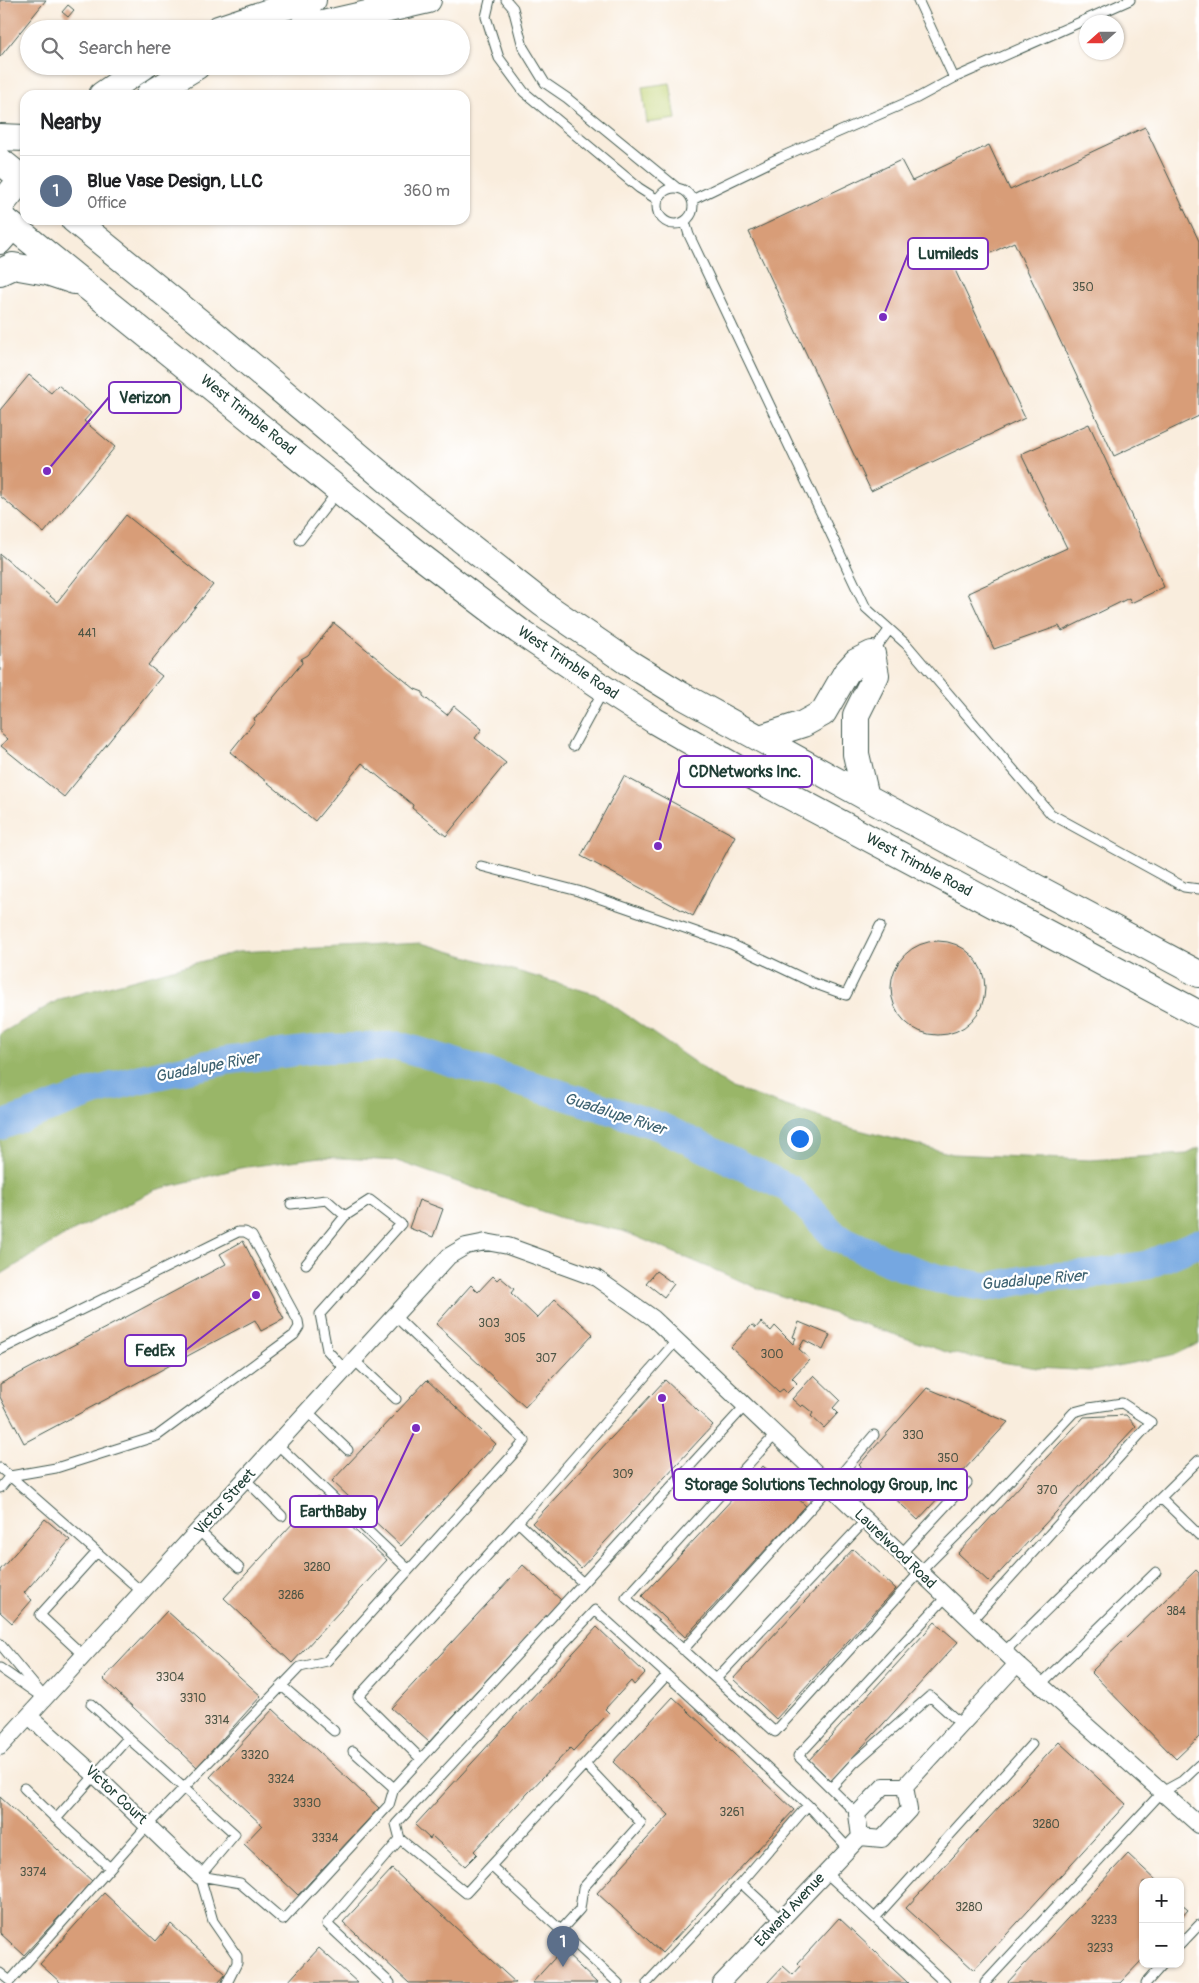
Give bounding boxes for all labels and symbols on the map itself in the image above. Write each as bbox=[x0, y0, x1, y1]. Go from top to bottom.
north arrow bbox=[1079, 15, 1124, 60]
callout: Lumileds bbox=[908, 238, 988, 269]
text: Lumileds bbox=[918, 244, 979, 264]
house number: 350 bbox=[1072, 280, 1094, 295]
street label: West Trimble Road bbox=[196, 371, 300, 459]
callout: Verizon bbox=[109, 382, 181, 413]
text: Verizon bbox=[119, 388, 171, 408]
street label: West Trimble Road bbox=[514, 622, 622, 704]
house number: 441 bbox=[78, 626, 96, 641]
callout: CDNetworks Inc. bbox=[679, 756, 812, 787]
text: CDNetworks Inc. bbox=[689, 762, 801, 782]
street label: West Trimble Road bbox=[863, 829, 975, 901]
water label: Guadalupe River bbox=[153, 1047, 263, 1087]
water label: Guadalupe River bbox=[562, 1088, 670, 1141]
your location bbox=[787, 1126, 813, 1152]
water label: Guadalupe River bbox=[981, 1265, 1090, 1295]
house number: 303 bbox=[478, 1316, 500, 1331]
house number: 305 bbox=[504, 1331, 526, 1346]
callout: FedEx bbox=[125, 1335, 186, 1366]
text: FedEx bbox=[135, 1341, 175, 1361]
house number: 300 bbox=[760, 1347, 784, 1362]
house number: 307 bbox=[535, 1351, 557, 1366]
house number: 330 bbox=[902, 1428, 924, 1443]
house number: 350 bbox=[937, 1451, 959, 1466]
street label: Victor Street bbox=[190, 1464, 260, 1539]
house number: 309 bbox=[612, 1467, 634, 1482]
callout: Storage Solutions Technology Group, Inc bbox=[674, 1469, 967, 1500]
text: Storage Solutions Technology Group, Inc bbox=[684, 1475, 958, 1495]
house number: 370 bbox=[1036, 1483, 1058, 1498]
callout: EarthBaby bbox=[290, 1496, 377, 1527]
text: EarthBaby bbox=[300, 1502, 366, 1522]
street label: Laurelwood Road bbox=[850, 1505, 940, 1593]
house number: 3280 bbox=[303, 1560, 331, 1575]
house number: 3286 bbox=[278, 1588, 304, 1603]
house number: 384 bbox=[1166, 1604, 1186, 1619]
house number: 3304 bbox=[156, 1670, 184, 1685]
house number: 3310 bbox=[180, 1691, 206, 1706]
house number: 3314 bbox=[204, 1713, 230, 1728]
house number: 3320 bbox=[241, 1748, 269, 1763]
street label: Victor Court bbox=[81, 1761, 152, 1829]
house number: 3324 bbox=[267, 1772, 295, 1787]
house number: 3330 bbox=[293, 1796, 321, 1811]
house number: 3261 bbox=[719, 1805, 745, 1820]
house number: 3280 bbox=[1032, 1817, 1060, 1832]
house number: 3334 bbox=[311, 1831, 339, 1846]
house number: 3374 bbox=[20, 1865, 46, 1880]
street label: Edward Avenue bbox=[751, 1869, 829, 1951]
house number: 3280 bbox=[955, 1900, 983, 1915]
house number: 3233 bbox=[1091, 1913, 1118, 1928]
pin: 1 bbox=[547, 1926, 579, 1967]
house number: 3233 bbox=[1087, 1941, 1114, 1956]

